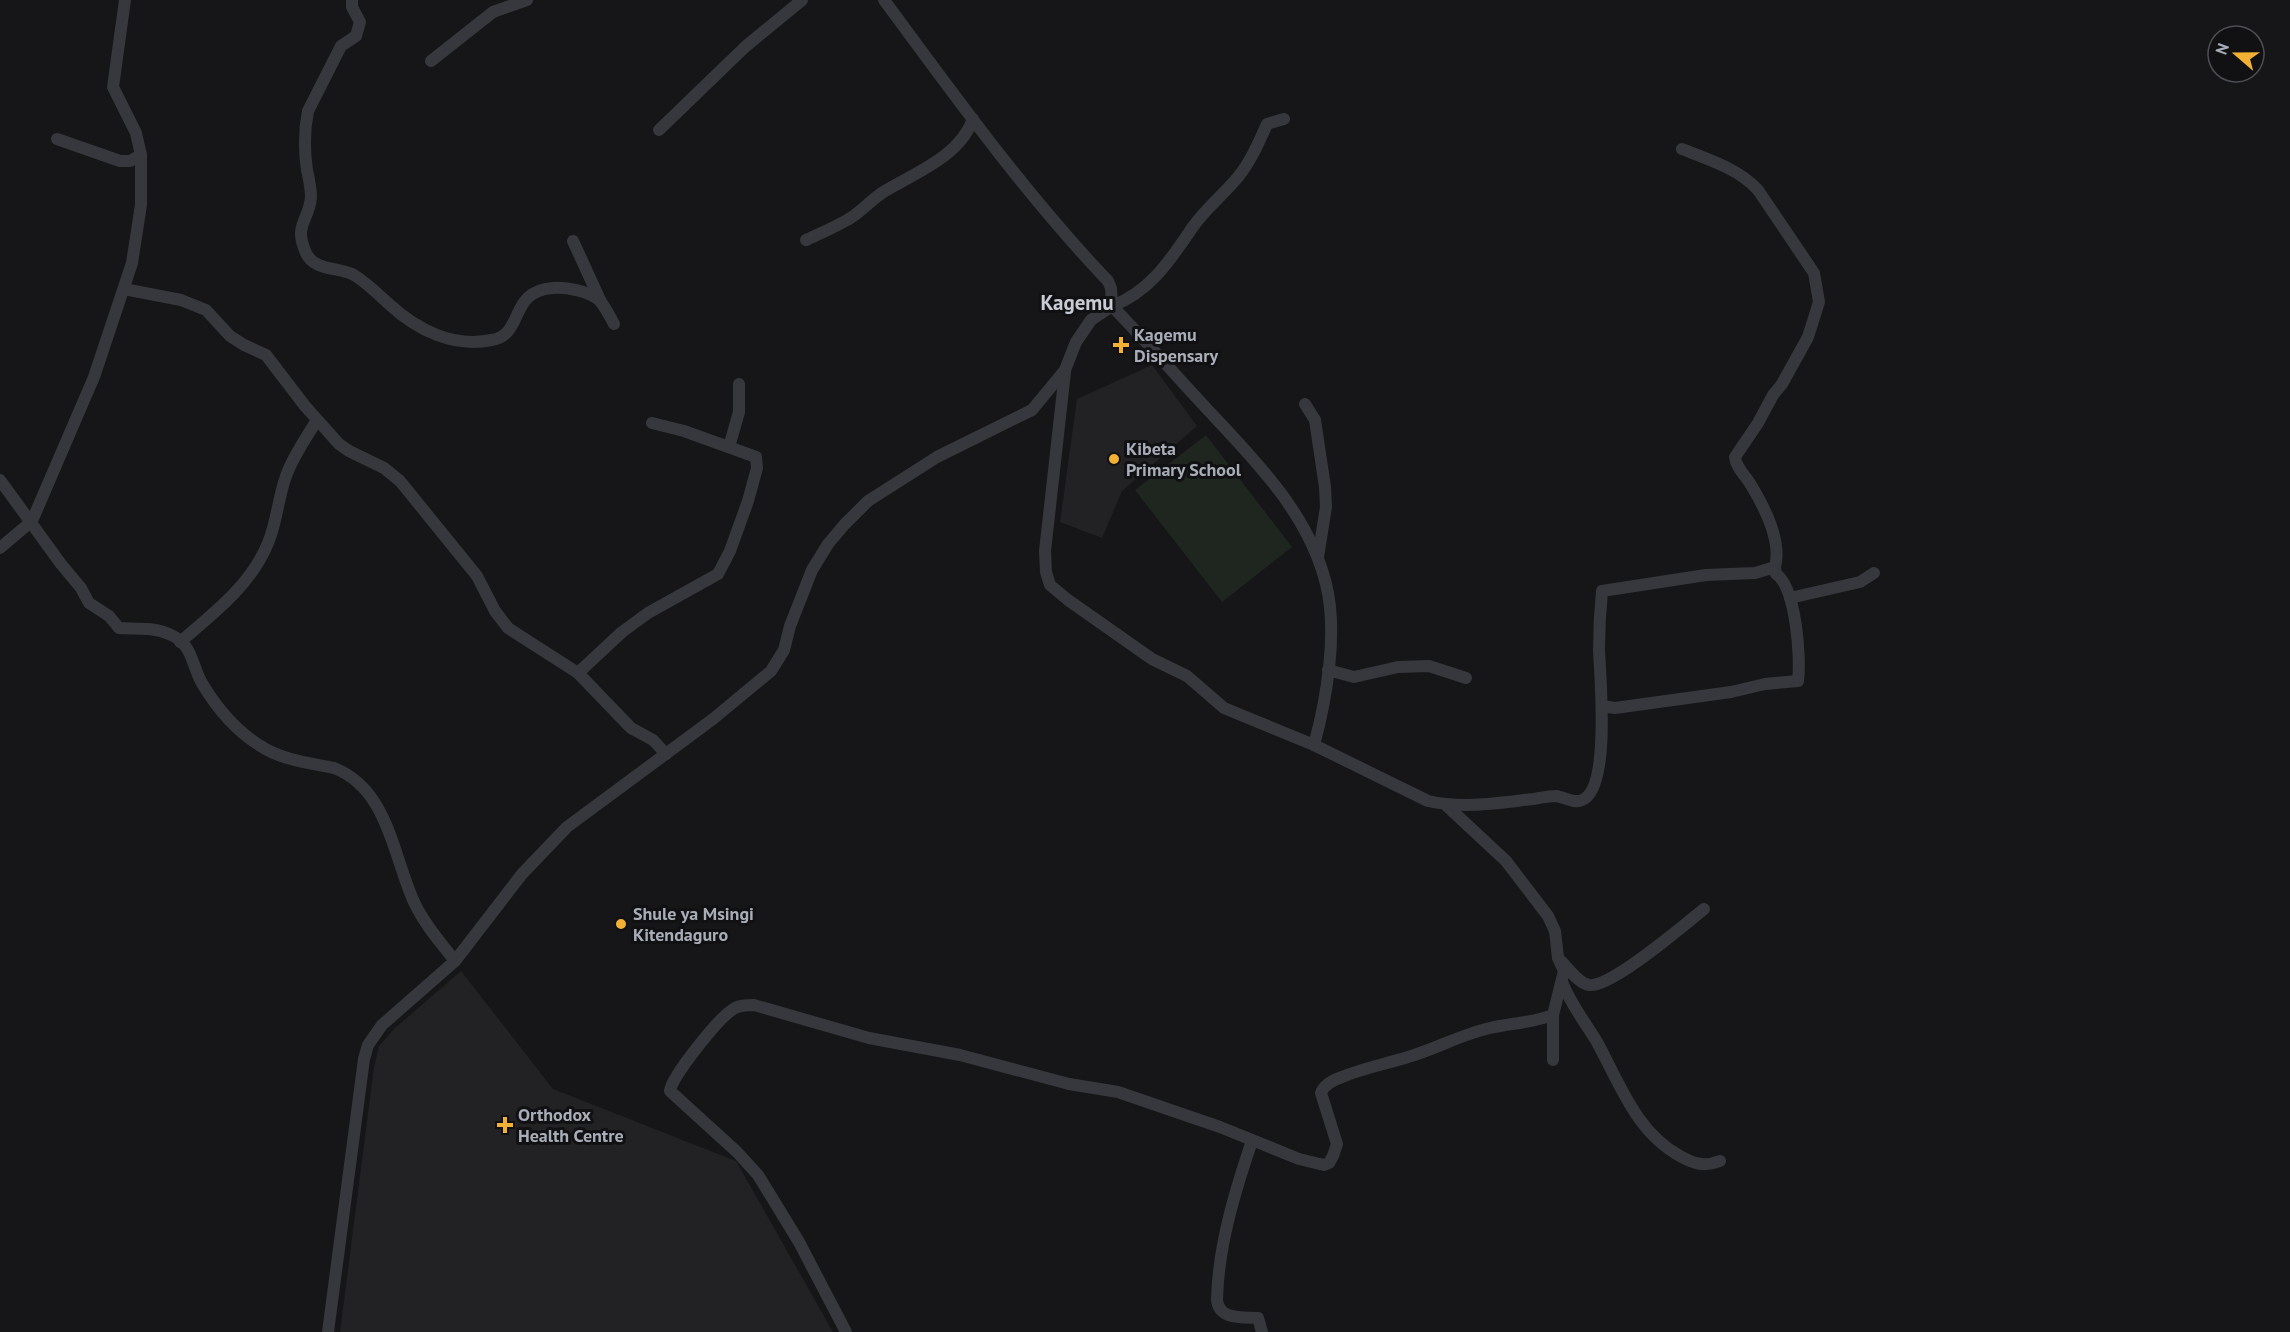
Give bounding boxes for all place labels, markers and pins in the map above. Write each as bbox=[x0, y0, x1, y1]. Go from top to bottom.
place label: Kagemu Dispensary bbox=[1134, 323, 1219, 367]
marker: Kagemu Dispensary bbox=[1112, 336, 1130, 354]
place label: Kibeta Primary School bbox=[1126, 437, 1242, 481]
marker: Kibeta Primary School bbox=[1107, 452, 1121, 466]
place label: Shule ya Msingi Kitendaguro bbox=[633, 902, 754, 946]
marker: Shule ya Msingi Kitendaguro bbox=[614, 917, 628, 931]
place label: Orthodox Health Centre bbox=[518, 1103, 624, 1147]
marker: Orthodox Health Centre bbox=[496, 1116, 514, 1134]

